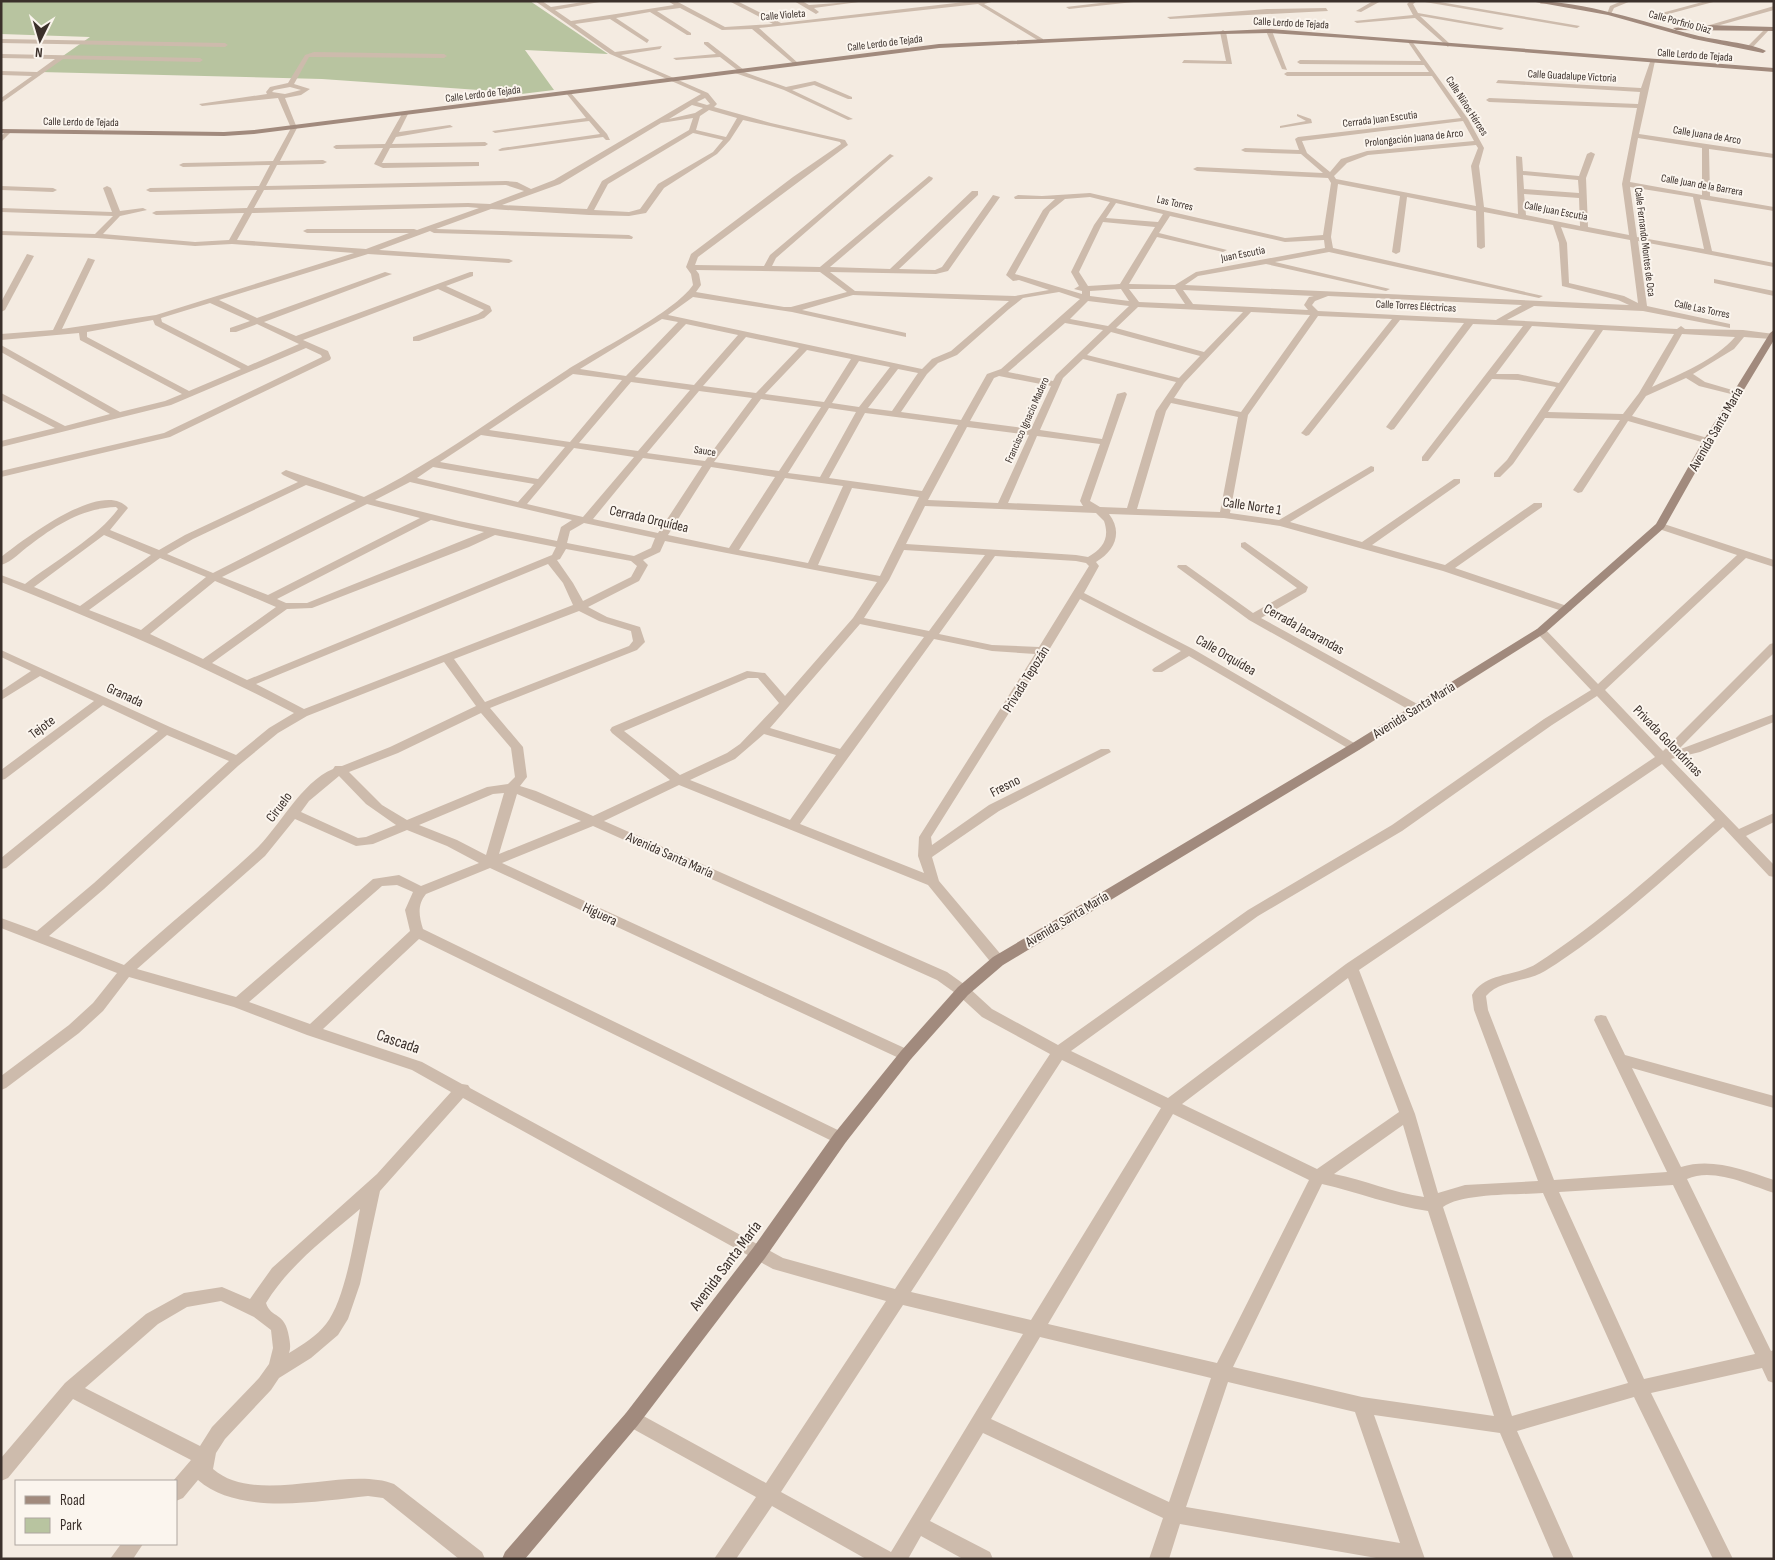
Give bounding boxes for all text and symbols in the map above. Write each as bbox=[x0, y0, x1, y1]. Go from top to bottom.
street label: Calle Violeta bbox=[760, 7, 806, 23]
street label: Calle Porfirio Díaz bbox=[1647, 7, 1713, 37]
north arrow bbox=[15, 15, 65, 65]
street label: Calle Lerdo de Tejada bbox=[1253, 15, 1329, 31]
street label: Calle Lerdo de Tejada bbox=[847, 32, 923, 54]
text: N bbox=[34, 44, 43, 61]
street label: Calle Lerdo de Tejada bbox=[1657, 46, 1733, 64]
street label: Calle Guadalupe Victoria bbox=[1527, 67, 1617, 85]
street label: Calle Niños Héroes bbox=[1443, 74, 1491, 138]
street label: Calle Lerdo de Tejada bbox=[445, 83, 521, 105]
street label: Cerrada Juan Escutia bbox=[1342, 108, 1418, 130]
street label: Calle Lerdo de Tejada bbox=[43, 115, 119, 129]
street label: Calle Juana de Arco bbox=[1672, 123, 1743, 147]
street label: Prolongación Juana de Arco bbox=[1364, 126, 1464, 150]
street label: Calle Juan de la Barrera bbox=[1660, 171, 1744, 199]
street label: Calle Fernando Montes de Oca bbox=[1632, 187, 1658, 297]
street label: Las Torres bbox=[1156, 193, 1194, 213]
street label: Calle Juan Escutia bbox=[1523, 198, 1589, 224]
street label: Juan Escutia bbox=[1219, 243, 1266, 265]
street label: Calle Torres Eléctricas bbox=[1375, 297, 1457, 315]
street label: Calle Las Torres bbox=[1673, 297, 1731, 321]
street label: Francisco Ignacio Madero bbox=[1002, 375, 1052, 465]
street label: Avenida Santa María bbox=[1685, 384, 1747, 475]
street label: Sauce bbox=[693, 443, 717, 459]
street label: Calle Norte 1 bbox=[1222, 493, 1283, 519]
street label: Cerrada Orquídea bbox=[608, 502, 690, 536]
street label: Cerrada Jacarandas bbox=[1261, 600, 1347, 658]
street label: Calle Orquídea bbox=[1193, 631, 1259, 679]
street label: Privada Tepozán bbox=[999, 643, 1053, 715]
street label: Avenida Santa María bbox=[1369, 678, 1458, 743]
street label: Granada bbox=[104, 679, 146, 711]
street label: Privada Golondrinas bbox=[1630, 702, 1706, 780]
street label: Tejote bbox=[26, 712, 58, 742]
street label: Fresno bbox=[987, 771, 1023, 801]
street label: Ciruelo bbox=[262, 788, 296, 825]
street label: Avenida Santa María bbox=[623, 828, 716, 882]
street label: Avenida Santa María bbox=[1022, 888, 1112, 951]
street label: Higuera bbox=[580, 899, 620, 929]
street label: Cascada bbox=[374, 1026, 422, 1058]
street label: Avenida Santa María bbox=[686, 1217, 766, 1315]
legend bbox=[15, 1480, 178, 1545]
text: Road bbox=[60, 1491, 85, 1510]
text: Park bbox=[60, 1516, 82, 1535]

